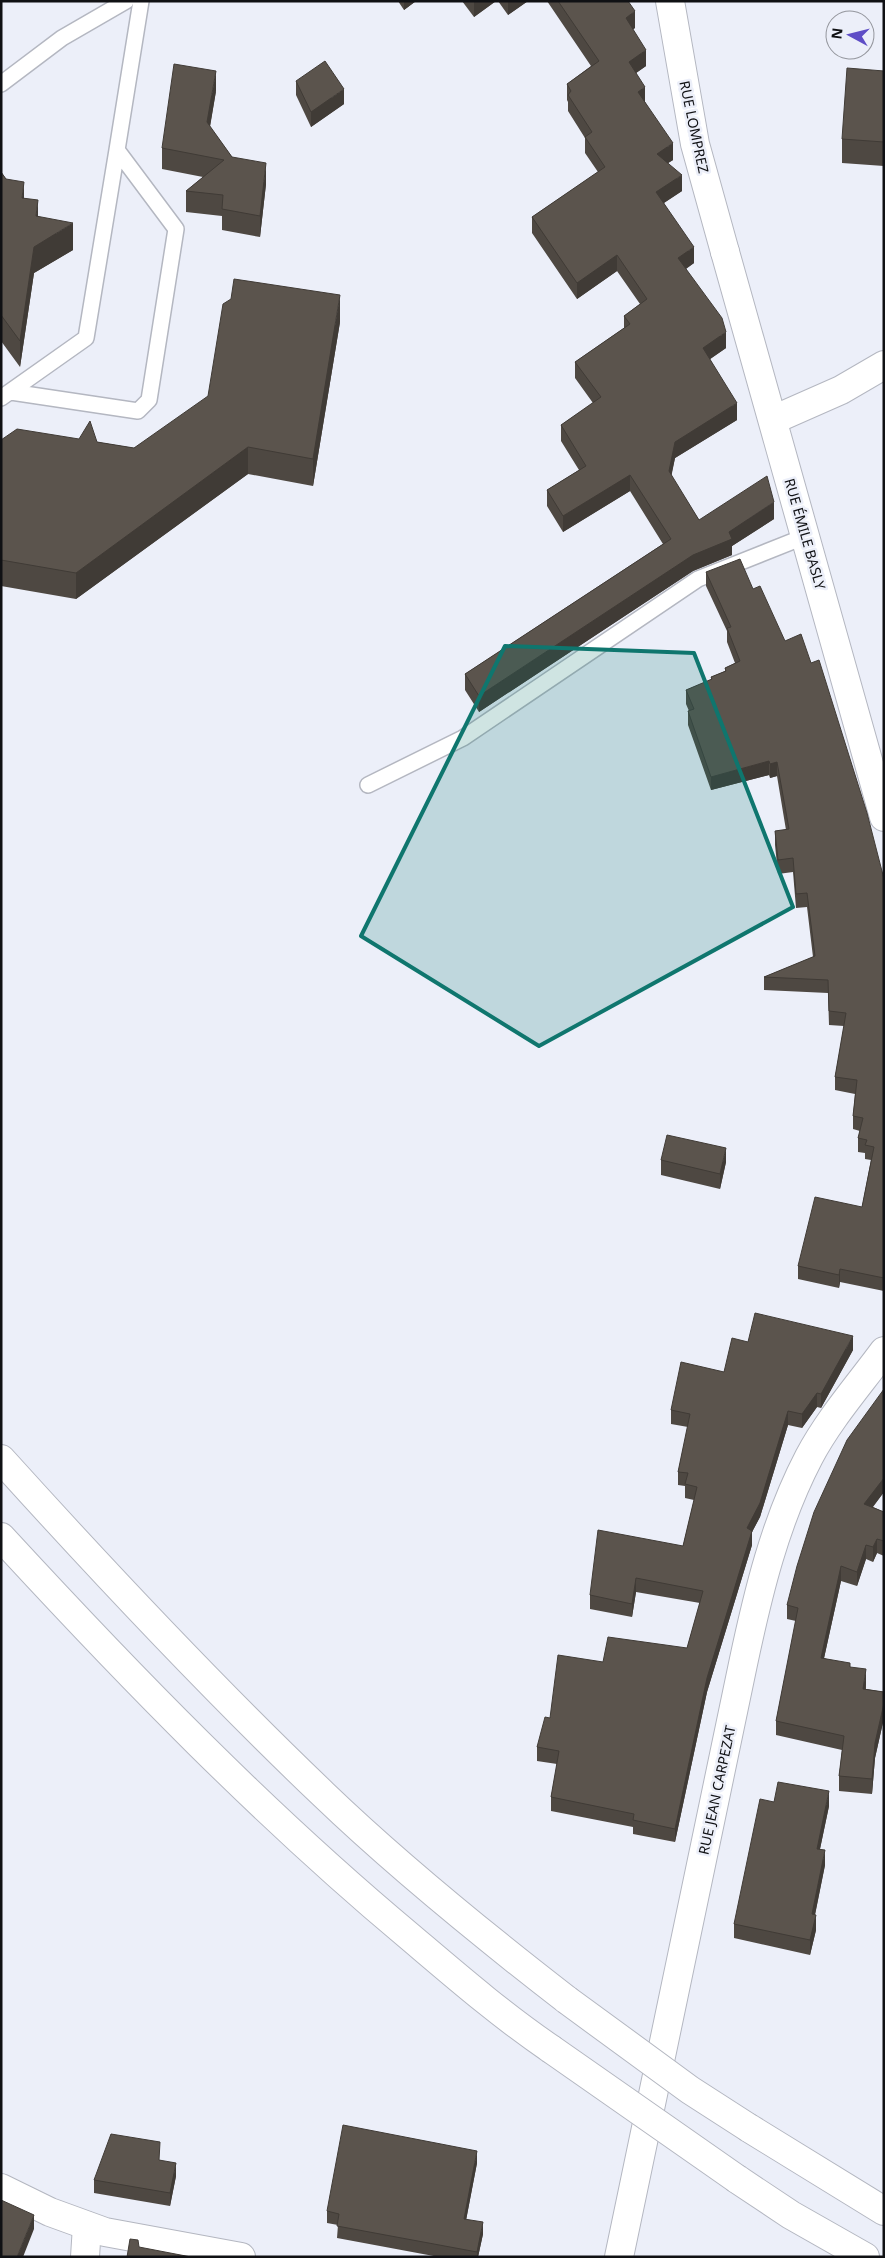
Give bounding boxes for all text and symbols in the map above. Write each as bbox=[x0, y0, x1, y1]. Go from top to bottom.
north arrow bbox=[825, 10, 875, 60]
text: N bbox=[826, 27, 847, 40]
street label: RUE LOMPREZ bbox=[675, 79, 714, 175]
street label: RUE ÉMILE BASLY bbox=[781, 476, 830, 592]
street label: RUE JEAN CARPEZAT bbox=[694, 1723, 740, 1856]

